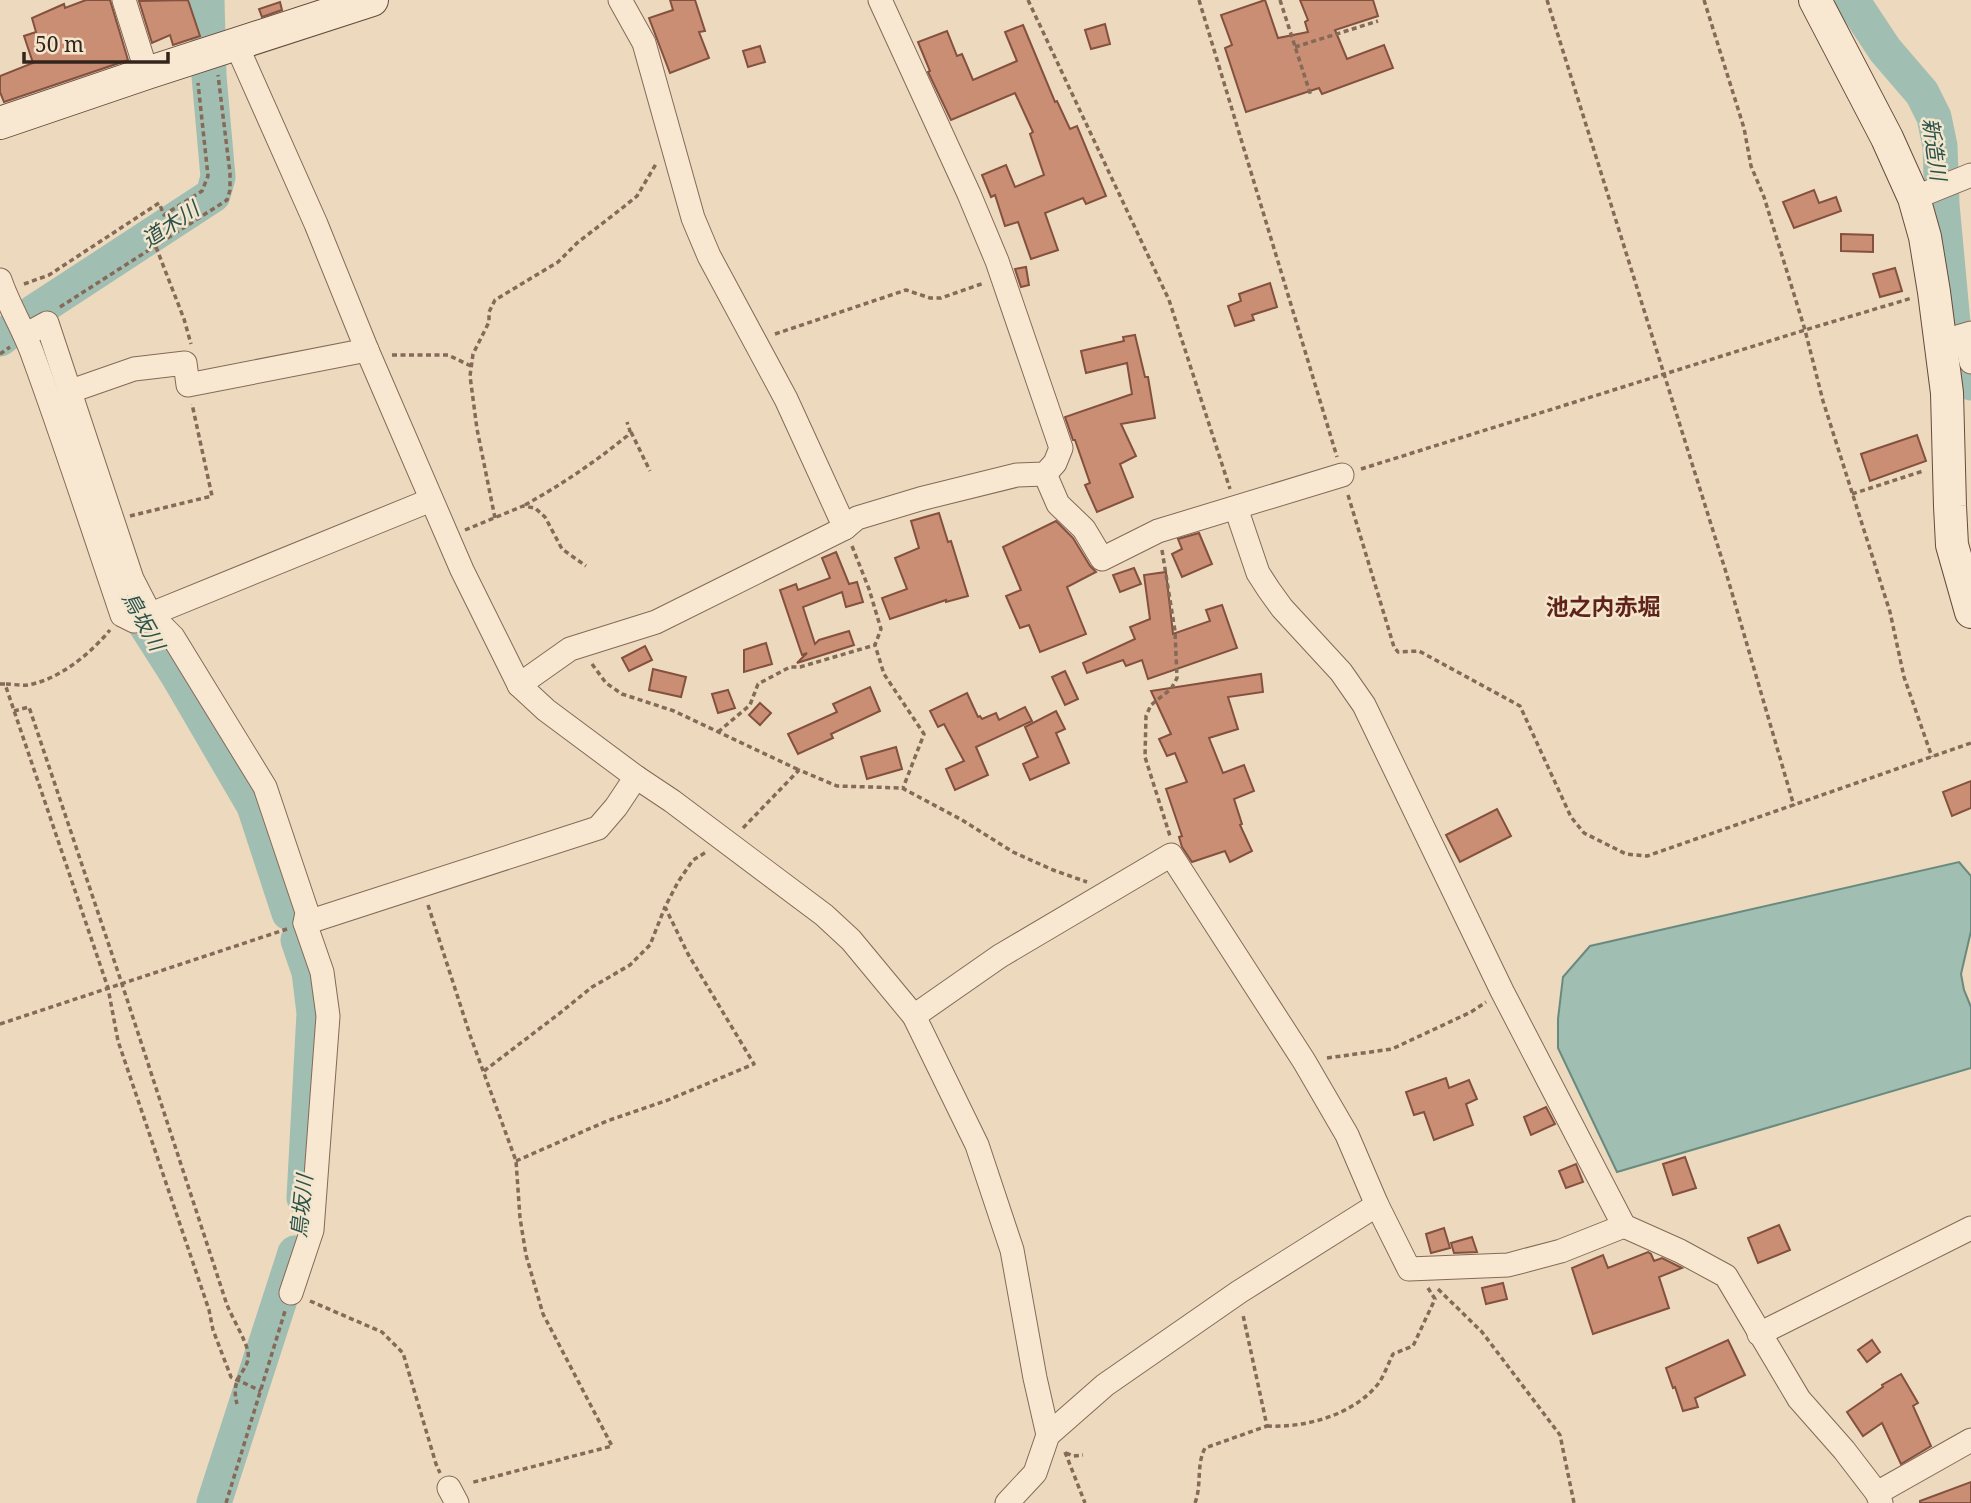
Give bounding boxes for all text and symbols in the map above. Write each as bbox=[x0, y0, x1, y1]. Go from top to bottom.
scale bar bbox=[24, 21, 168, 65]
text: 50 m bbox=[35, 30, 84, 58]
water label: 新造川 bbox=[1917, 116, 1954, 184]
water label: 道木川 bbox=[136, 194, 206, 253]
water label: 鳥坂川 bbox=[116, 587, 172, 657]
district label: 池之内赤堀 bbox=[1546, 590, 1661, 622]
water label: 鳥坂川 bbox=[284, 1171, 318, 1239]

